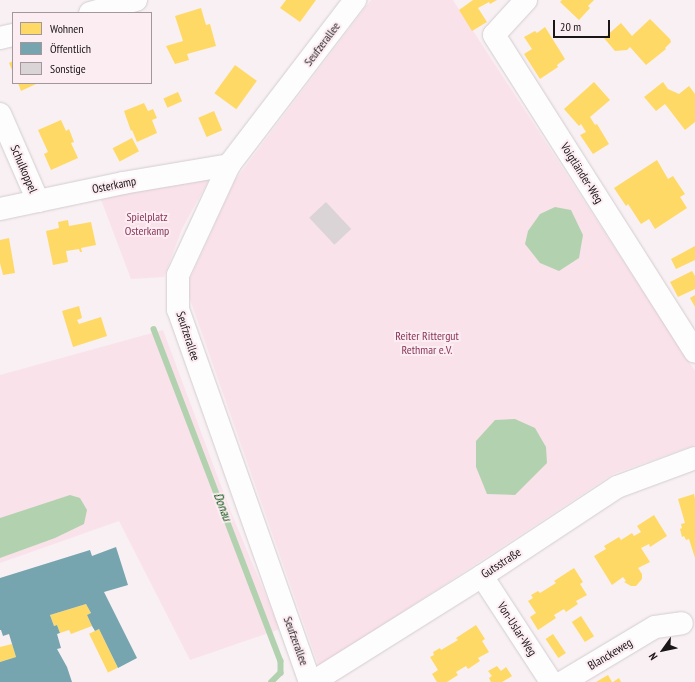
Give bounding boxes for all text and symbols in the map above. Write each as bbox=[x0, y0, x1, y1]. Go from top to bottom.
legend bbox=[12, 12, 152, 84]
scale bar bbox=[555, 12, 612, 38]
street label: Seufzerallee bbox=[301, 19, 343, 69]
text: 20 m bbox=[560, 19, 581, 34]
text: Wohnen bbox=[50, 21, 84, 36]
text: Öffentlich bbox=[50, 41, 91, 56]
text: Sonstige bbox=[50, 61, 86, 76]
street label: Voigtländer-Weg bbox=[558, 140, 606, 206]
street label: Schulkoppel bbox=[7, 143, 41, 195]
street label: Osterkamp bbox=[91, 174, 137, 196]
park label: Spielplatz Osterkamp bbox=[125, 210, 169, 238]
street label: Seufzerallee bbox=[173, 310, 203, 362]
park label: Reiter Rittergut Rethmar e.V. bbox=[395, 329, 459, 357]
water label: Donau bbox=[210, 491, 234, 523]
street label: Gutsstraße bbox=[478, 545, 524, 581]
street label: Von-Uslar-Weg bbox=[494, 599, 540, 659]
street label: Seufzerallee bbox=[281, 615, 311, 667]
north arrow bbox=[643, 630, 683, 670]
street label: Blanckeweg bbox=[585, 635, 635, 673]
text: N bbox=[645, 650, 660, 663]

